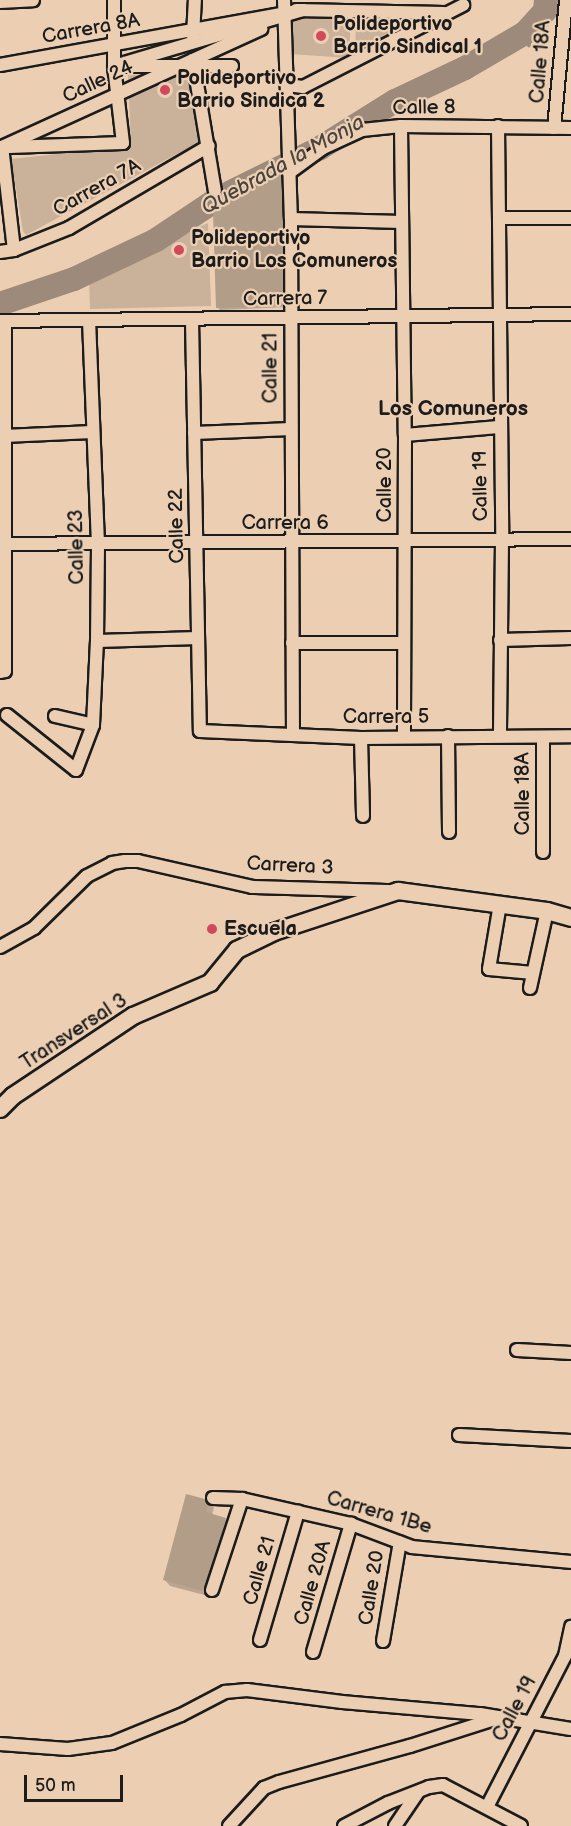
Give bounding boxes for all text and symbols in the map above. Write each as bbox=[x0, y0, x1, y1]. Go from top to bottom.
street label: Carrera 8A bbox=[40, 9, 142, 49]
place label: Polideportivo Barrio Sindical 1 bbox=[333, 13, 482, 60]
street label: Calle 18A bbox=[525, 20, 557, 104]
marker: Polideportivo Barrio Sindical 1 bbox=[314, 29, 328, 43]
street label: Calle 24 bbox=[59, 55, 137, 109]
place label: Polideportivo Barrio Sindica 2 bbox=[177, 66, 325, 113]
marker: Polideportivo Barrio Sindica 2 bbox=[158, 83, 172, 97]
street label: Calle 8 bbox=[392, 95, 456, 121]
water label: Quebrada la Monja bbox=[197, 110, 369, 220]
street label: Carrera 7A bbox=[49, 154, 145, 222]
place label: Polideportivo Barrio Los Comuneros bbox=[191, 226, 397, 273]
marker: Polideportivo Barrio Los Comuneros bbox=[172, 243, 186, 257]
street label: Carrera 7 bbox=[242, 286, 328, 312]
street label: Calle 21 bbox=[259, 333, 283, 403]
district label: Los Comuneros bbox=[378, 396, 528, 422]
street label: Calle 20 bbox=[373, 447, 397, 523]
street label: Calle 19 bbox=[468, 450, 494, 522]
street label: Calle 22 bbox=[164, 488, 190, 564]
street label: Calle 23 bbox=[64, 509, 90, 585]
street label: Carrera 6 bbox=[241, 511, 329, 535]
street label: Carrera 5 bbox=[343, 705, 429, 729]
street label: Calle 18A bbox=[511, 752, 535, 836]
street label: Carrera 3 bbox=[246, 852, 334, 880]
place label: Escuela bbox=[224, 917, 297, 941]
marker: Escuela bbox=[205, 922, 219, 936]
street label: Transversal 3 bbox=[16, 989, 132, 1075]
street label: Carrera 1Be bbox=[324, 1487, 434, 1539]
street label: Calle 21 bbox=[239, 1534, 281, 1608]
street label: Calle 20A bbox=[289, 1538, 337, 1628]
street label: Calle 20 bbox=[354, 1549, 390, 1627]
street label: Calle 19 bbox=[488, 1672, 542, 1746]
scale bar bbox=[27, 1763, 126, 1801]
text: 50 m bbox=[35, 1775, 76, 1796]

